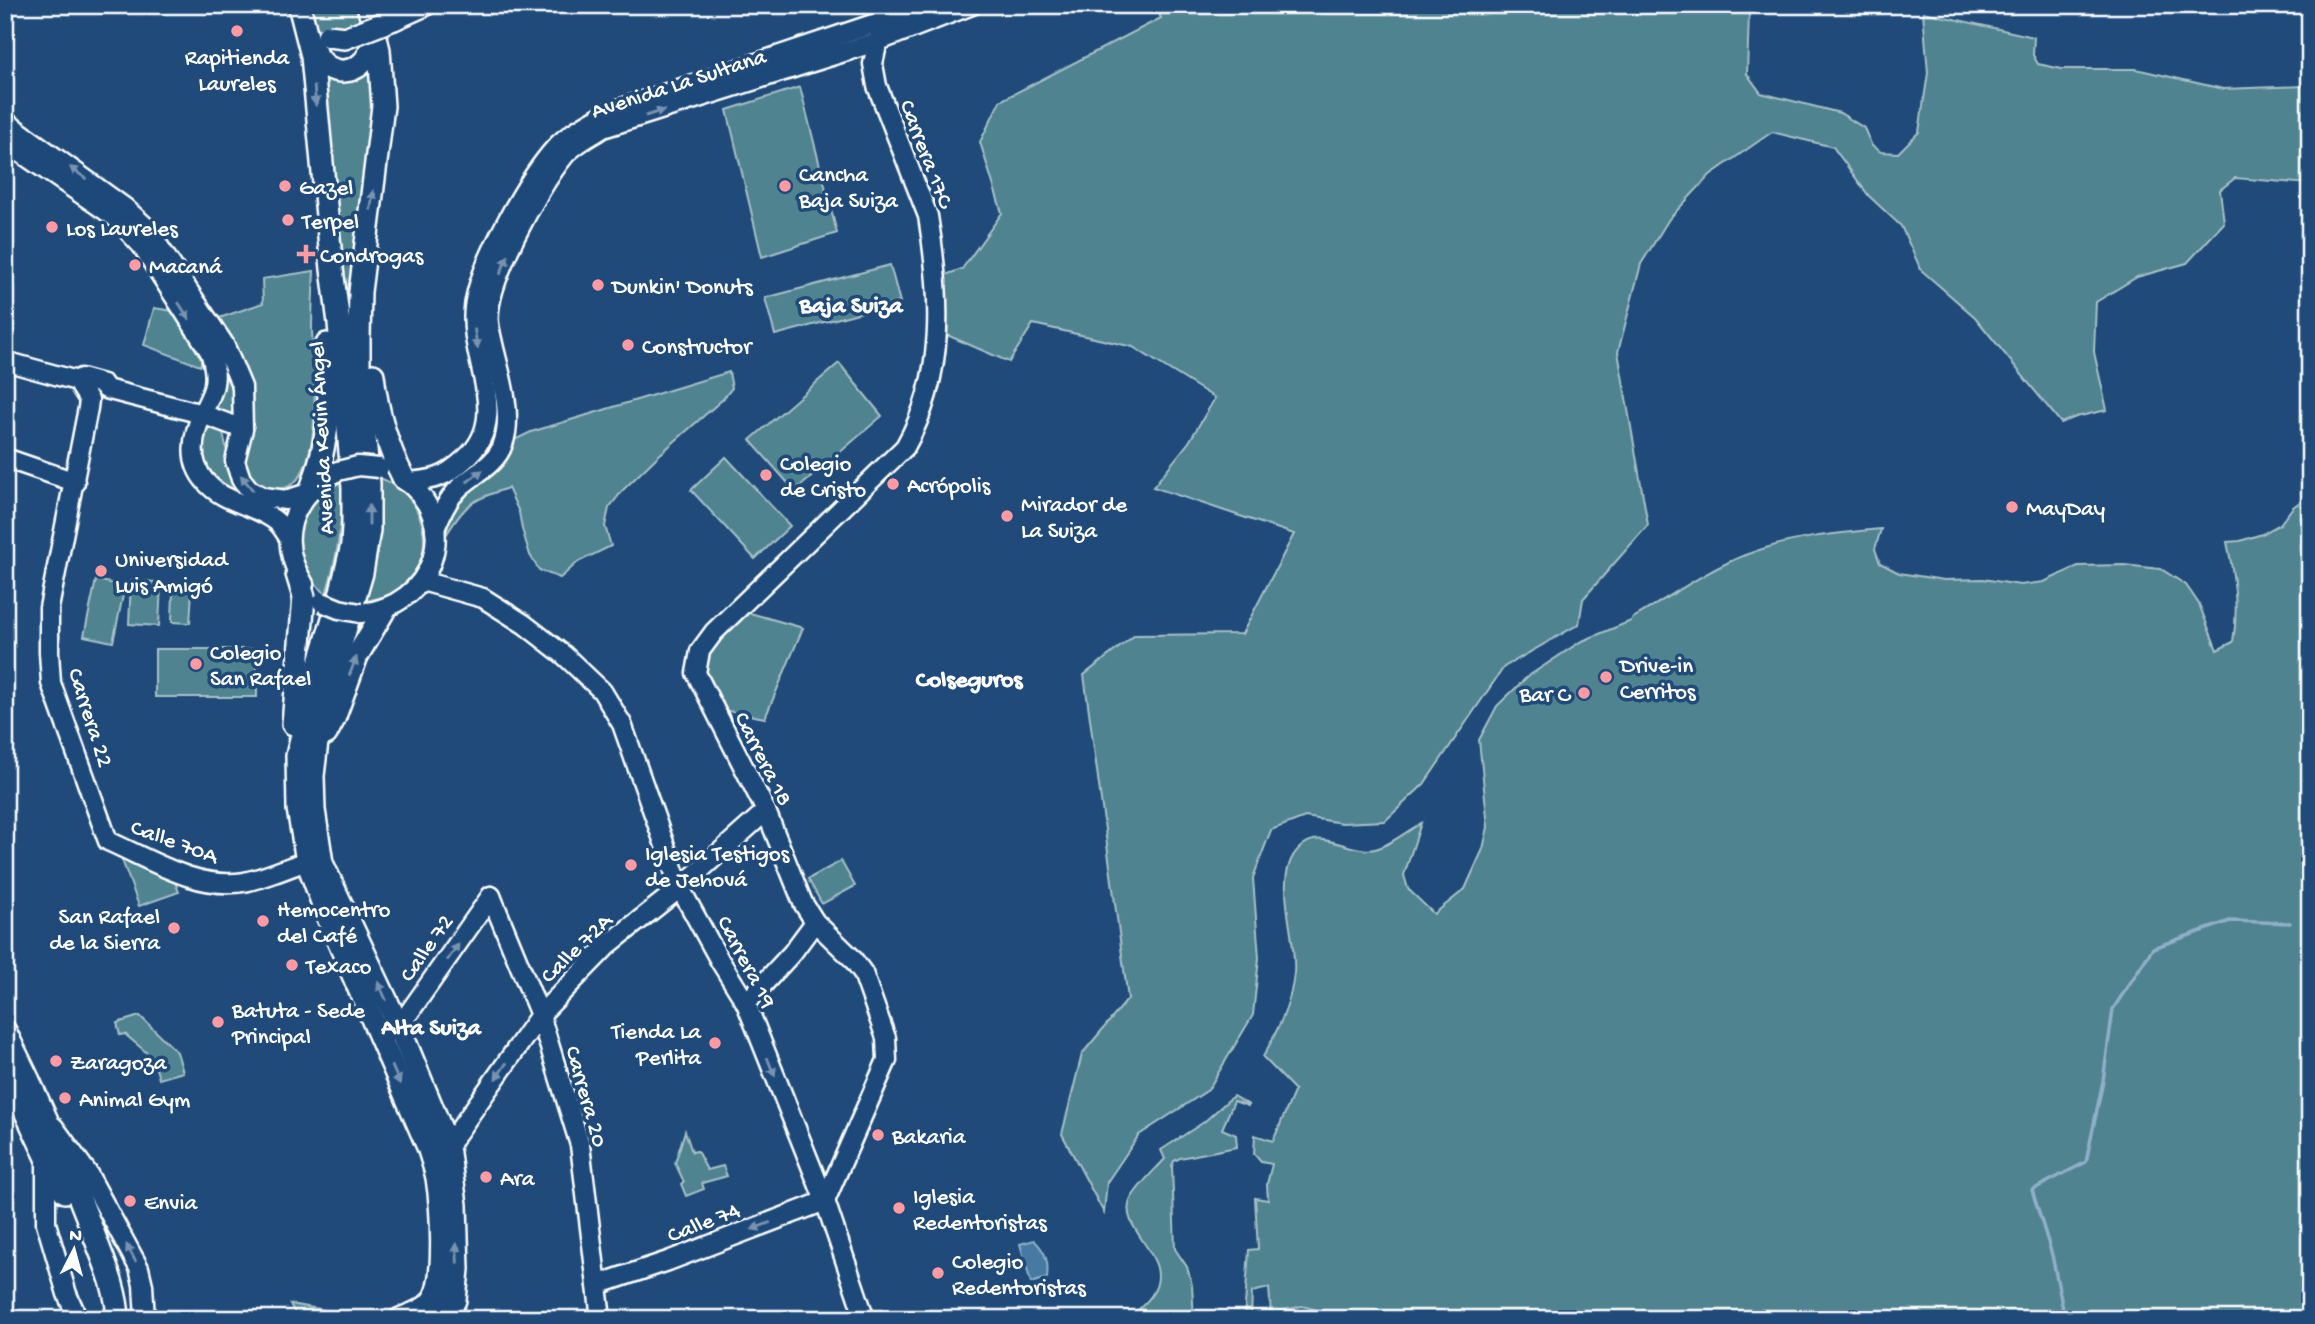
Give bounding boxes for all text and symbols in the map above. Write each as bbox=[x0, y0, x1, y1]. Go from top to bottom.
marker: Rapitienda Laureles bbox=[229, 23, 245, 39]
street label: Avenida La Sultana bbox=[588, 44, 771, 126]
place label: Rapitienda Laureles bbox=[185, 46, 291, 99]
one-way arrow bbox=[310, 86, 321, 108]
street label: Carrera 17C bbox=[892, 96, 958, 213]
one-way arrow bbox=[645, 108, 666, 118]
place label: Cancha Baja Suiza bbox=[798, 163, 899, 216]
one-way arrow bbox=[69, 167, 87, 181]
place label: Gazel bbox=[299, 176, 353, 203]
marker: Gazel bbox=[277, 178, 293, 194]
marker: Cancha Baja Suiza bbox=[777, 178, 793, 194]
one-way arrow bbox=[367, 189, 378, 211]
place label: Terpel bbox=[300, 210, 359, 237]
marker: Terpel bbox=[280, 212, 296, 228]
place label: Los Laureles bbox=[66, 217, 178, 244]
marker: Los Laureles bbox=[44, 219, 60, 235]
place label: Condrogas bbox=[320, 244, 424, 271]
marker: Condrogas bbox=[298, 246, 314, 262]
place label: Macaná bbox=[149, 255, 223, 282]
one-way arrow bbox=[498, 255, 509, 276]
marker: Macaná bbox=[127, 257, 143, 273]
place label: Dunkin' Donuts bbox=[610, 275, 753, 302]
marker: Dunkin' Donuts bbox=[590, 277, 606, 293]
district label: Baja Suiza bbox=[798, 293, 904, 322]
one-way arrow bbox=[177, 302, 190, 321]
one-way arrow bbox=[471, 328, 482, 350]
place label: Constructor bbox=[642, 335, 753, 362]
marker: Constructor bbox=[620, 337, 636, 353]
street label: Avenida Kevin Ángel bbox=[304, 340, 342, 535]
place label: Colegio de Cristo bbox=[780, 452, 866, 505]
marker: Colegio de Cristo bbox=[758, 467, 774, 483]
one-way arrow bbox=[465, 468, 483, 483]
one-way arrow bbox=[239, 474, 254, 492]
place label: Acrópolis bbox=[907, 474, 991, 501]
marker: Acrópolis bbox=[885, 476, 901, 492]
place label: Mirador de La Suiza bbox=[1021, 493, 1128, 546]
place label: MayDay bbox=[2026, 497, 2105, 524]
marker: MayDay bbox=[2004, 499, 2020, 515]
one-way arrow bbox=[363, 504, 375, 526]
marker: Mirador de La Suiza bbox=[999, 508, 1015, 524]
place label: Universidad Luis Amigó bbox=[115, 548, 229, 601]
marker: Universidad Luis Amigó bbox=[93, 563, 109, 579]
place label: Colegio San Rafael bbox=[210, 641, 311, 694]
place label: Drive-in Cerritos bbox=[1618, 654, 1696, 707]
marker: Colegio San Rafael bbox=[188, 656, 204, 672]
one-way arrow bbox=[347, 656, 358, 677]
street label: Carrera 22 bbox=[60, 665, 117, 771]
district label: Colseguros bbox=[916, 667, 1023, 696]
marker: Drive-in Cerritos bbox=[1598, 669, 1614, 685]
place label: Bar C bbox=[1518, 683, 1572, 710]
marker: Bar C bbox=[1576, 685, 1592, 701]
street label: Carrera 18 bbox=[727, 708, 797, 811]
street label: Calle 70A bbox=[126, 815, 223, 872]
place label: Iglesia Testigos de Jehová bbox=[645, 842, 790, 895]
marker: Iglesia Testigos de Jehová bbox=[623, 857, 639, 873]
place label: Hemocentro del Café bbox=[277, 898, 390, 951]
place label: San Rafael de la Sierra bbox=[49, 905, 161, 958]
street label: Calle 72A bbox=[536, 908, 620, 990]
street label: Calle 72 bbox=[395, 910, 461, 988]
street label: Carrera 19 bbox=[709, 912, 781, 1014]
marker: Hemocentro del Café bbox=[255, 913, 271, 929]
marker: San Rafael de la Sierra bbox=[166, 920, 182, 936]
one-way arrow bbox=[446, 943, 460, 961]
place label: Texaco bbox=[304, 955, 371, 982]
marker: Texaco bbox=[284, 957, 300, 973]
one-way arrow bbox=[376, 981, 388, 1001]
place label: Batuta - Sede Principal bbox=[231, 999, 366, 1052]
marker: Batuta - Sede Principal bbox=[210, 1014, 226, 1030]
district label: Alta Suiza bbox=[380, 1015, 483, 1044]
place label: Tienda La Perlita bbox=[609, 1020, 702, 1073]
marker: Tienda La Perlita bbox=[707, 1035, 723, 1051]
street label: Carrera 20 bbox=[557, 1043, 612, 1151]
place label: Zaragoza bbox=[70, 1051, 168, 1078]
marker: Zaragoza bbox=[48, 1053, 64, 1069]
one-way arrow bbox=[766, 1056, 777, 1077]
one-way arrow bbox=[494, 1062, 508, 1080]
one-way arrow bbox=[391, 1064, 402, 1085]
place label: Animal Gym bbox=[79, 1088, 190, 1115]
marker: Animal Gym bbox=[57, 1090, 73, 1106]
place label: Bakaria bbox=[891, 1125, 967, 1152]
marker: Bakaria bbox=[870, 1127, 886, 1143]
place label: Ara bbox=[500, 1167, 536, 1194]
marker: Ara bbox=[478, 1169, 494, 1185]
place label: Iglesia Redentoristas bbox=[913, 1185, 1047, 1238]
place label: Envia bbox=[144, 1191, 198, 1218]
marker: Envia bbox=[122, 1193, 138, 1209]
street label: Calle 74 bbox=[664, 1198, 744, 1250]
marker: Iglesia Redentoristas bbox=[891, 1200, 907, 1216]
north arrow bbox=[38, 1216, 108, 1286]
one-way arrow bbox=[750, 1220, 771, 1231]
text: N bbox=[68, 1224, 83, 1249]
one-way arrow bbox=[451, 1242, 463, 1264]
one-way arrow bbox=[125, 1243, 137, 1263]
place label: Colegio Redentoristas bbox=[952, 1250, 1086, 1303]
marker: Colegio Redentoristas bbox=[930, 1265, 946, 1281]

